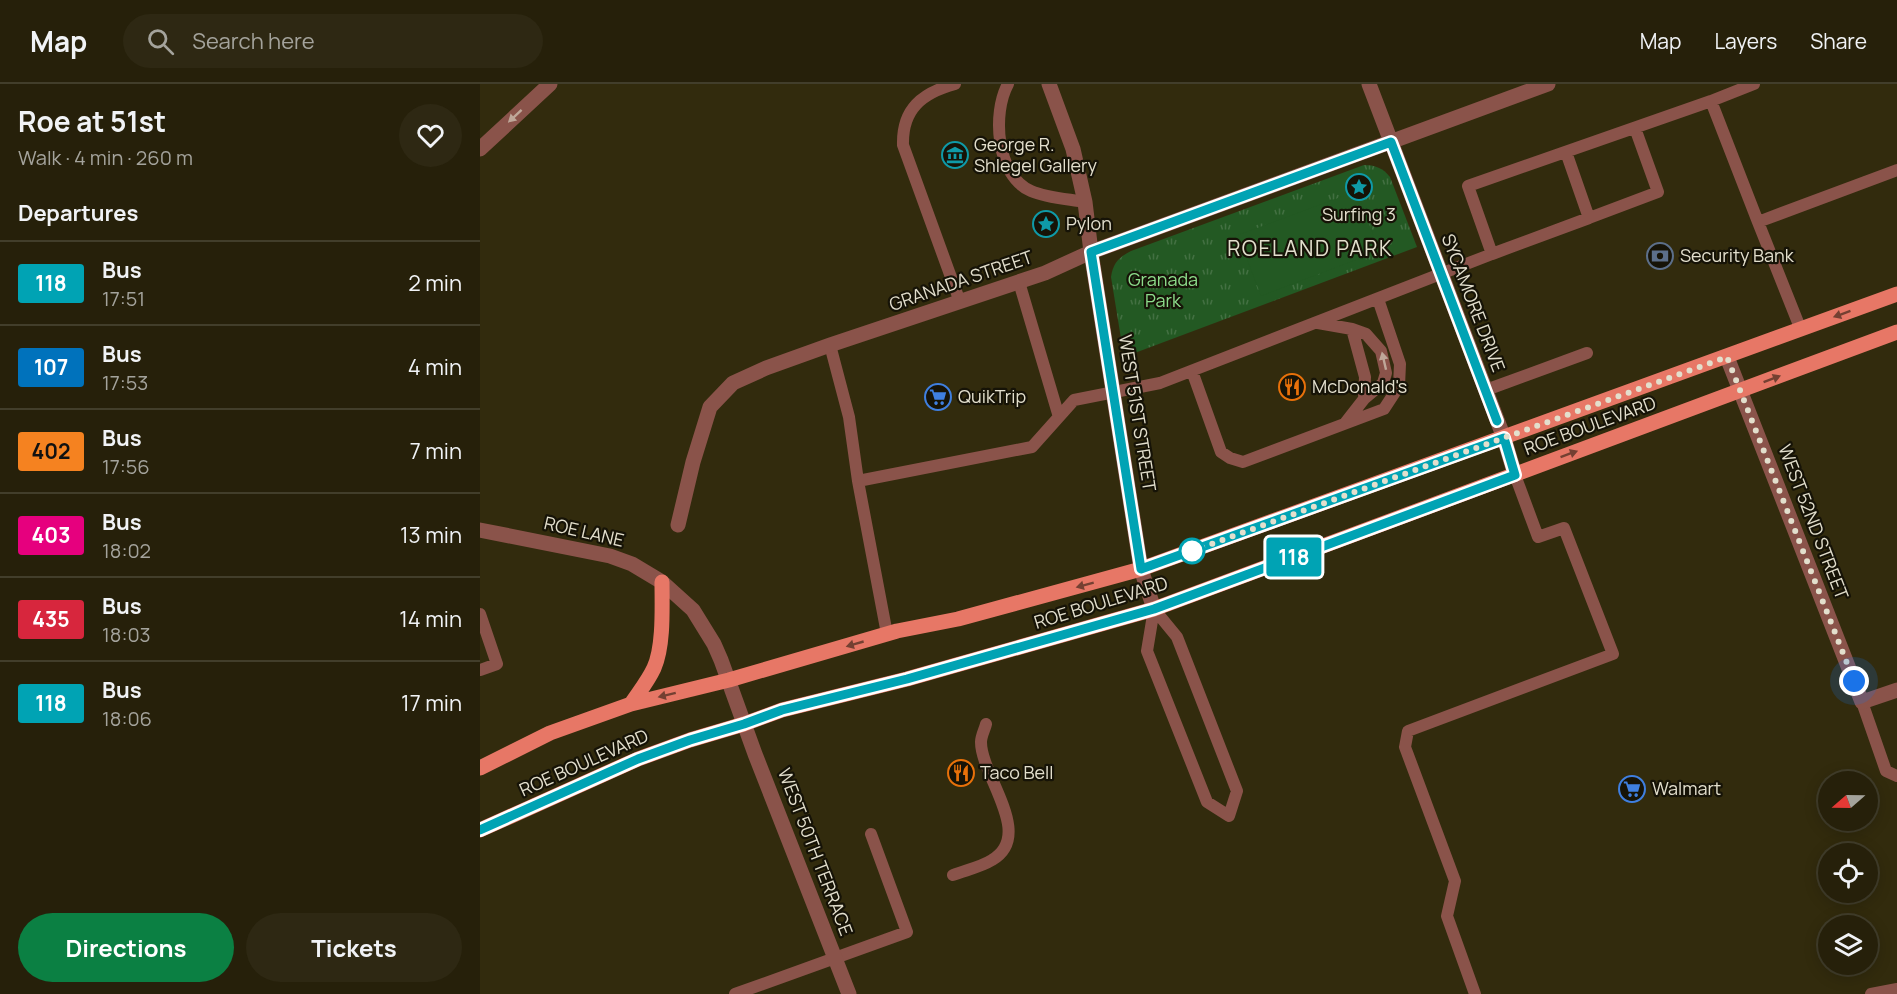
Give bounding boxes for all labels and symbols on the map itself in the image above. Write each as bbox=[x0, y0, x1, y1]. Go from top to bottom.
one-way arrow bbox=[507, 109, 522, 123]
place label: George R. Shlegel Gallery bbox=[974, 132, 1097, 177]
museum icon: George R. Shlegel Gallery bbox=[940, 140, 970, 170]
place icon: Surfing 3 bbox=[1344, 172, 1374, 202]
place label: Surfing 3 bbox=[1322, 202, 1396, 226]
place icon: Pylon bbox=[1031, 209, 1061, 239]
place label: Pylon bbox=[1066, 211, 1112, 235]
street label: SYCAMORE DRIVE bbox=[1437, 230, 1511, 375]
district label: ROELAND PARK bbox=[1227, 234, 1393, 262]
bank icon: Security Bank bbox=[1645, 241, 1675, 271]
place label: Security Bank bbox=[1680, 243, 1795, 267]
street label: GRANADA STREET bbox=[886, 244, 1036, 316]
park label: Granada Park bbox=[1128, 267, 1198, 312]
one-way arrow bbox=[1833, 310, 1851, 320]
street label: WEST 51ST STREET bbox=[1114, 333, 1162, 493]
one-way arrow bbox=[1378, 352, 1388, 371]
restaurant icon: McDonald's bbox=[1277, 372, 1307, 402]
place label: McDonald's bbox=[1312, 374, 1407, 398]
one-way arrow bbox=[1763, 374, 1781, 384]
supermarket icon: QuikTrip bbox=[923, 382, 953, 412]
place label: QuikTrip bbox=[958, 384, 1026, 408]
street label: ROE BOULEVARD bbox=[1520, 390, 1659, 460]
street label: WEST 52ND STREET bbox=[1773, 441, 1855, 603]
one-way arrow bbox=[1561, 449, 1579, 459]
street label: ROE LANE bbox=[542, 510, 627, 552]
unlabelled marker bbox=[1179, 538, 1205, 564]
line badge: 118 bbox=[1260, 538, 1328, 576]
street label: ROE BOULEVARD bbox=[1031, 570, 1171, 634]
one-way arrow bbox=[1076, 581, 1094, 590]
one-way arrow bbox=[846, 640, 864, 649]
your location bbox=[1839, 666, 1869, 696]
one-way arrow bbox=[658, 690, 676, 700]
street label: ROE BOULEVARD bbox=[515, 723, 652, 801]
restaurant icon: Taco Bell bbox=[946, 758, 976, 788]
place label: Taco Bell bbox=[980, 760, 1053, 784]
street label: WEST 50TH TERRACE bbox=[773, 765, 859, 939]
north arrow bbox=[1818, 771, 1878, 831]
supermarket icon: Walmart bbox=[1617, 774, 1647, 804]
place label: Walmart bbox=[1652, 776, 1721, 800]

